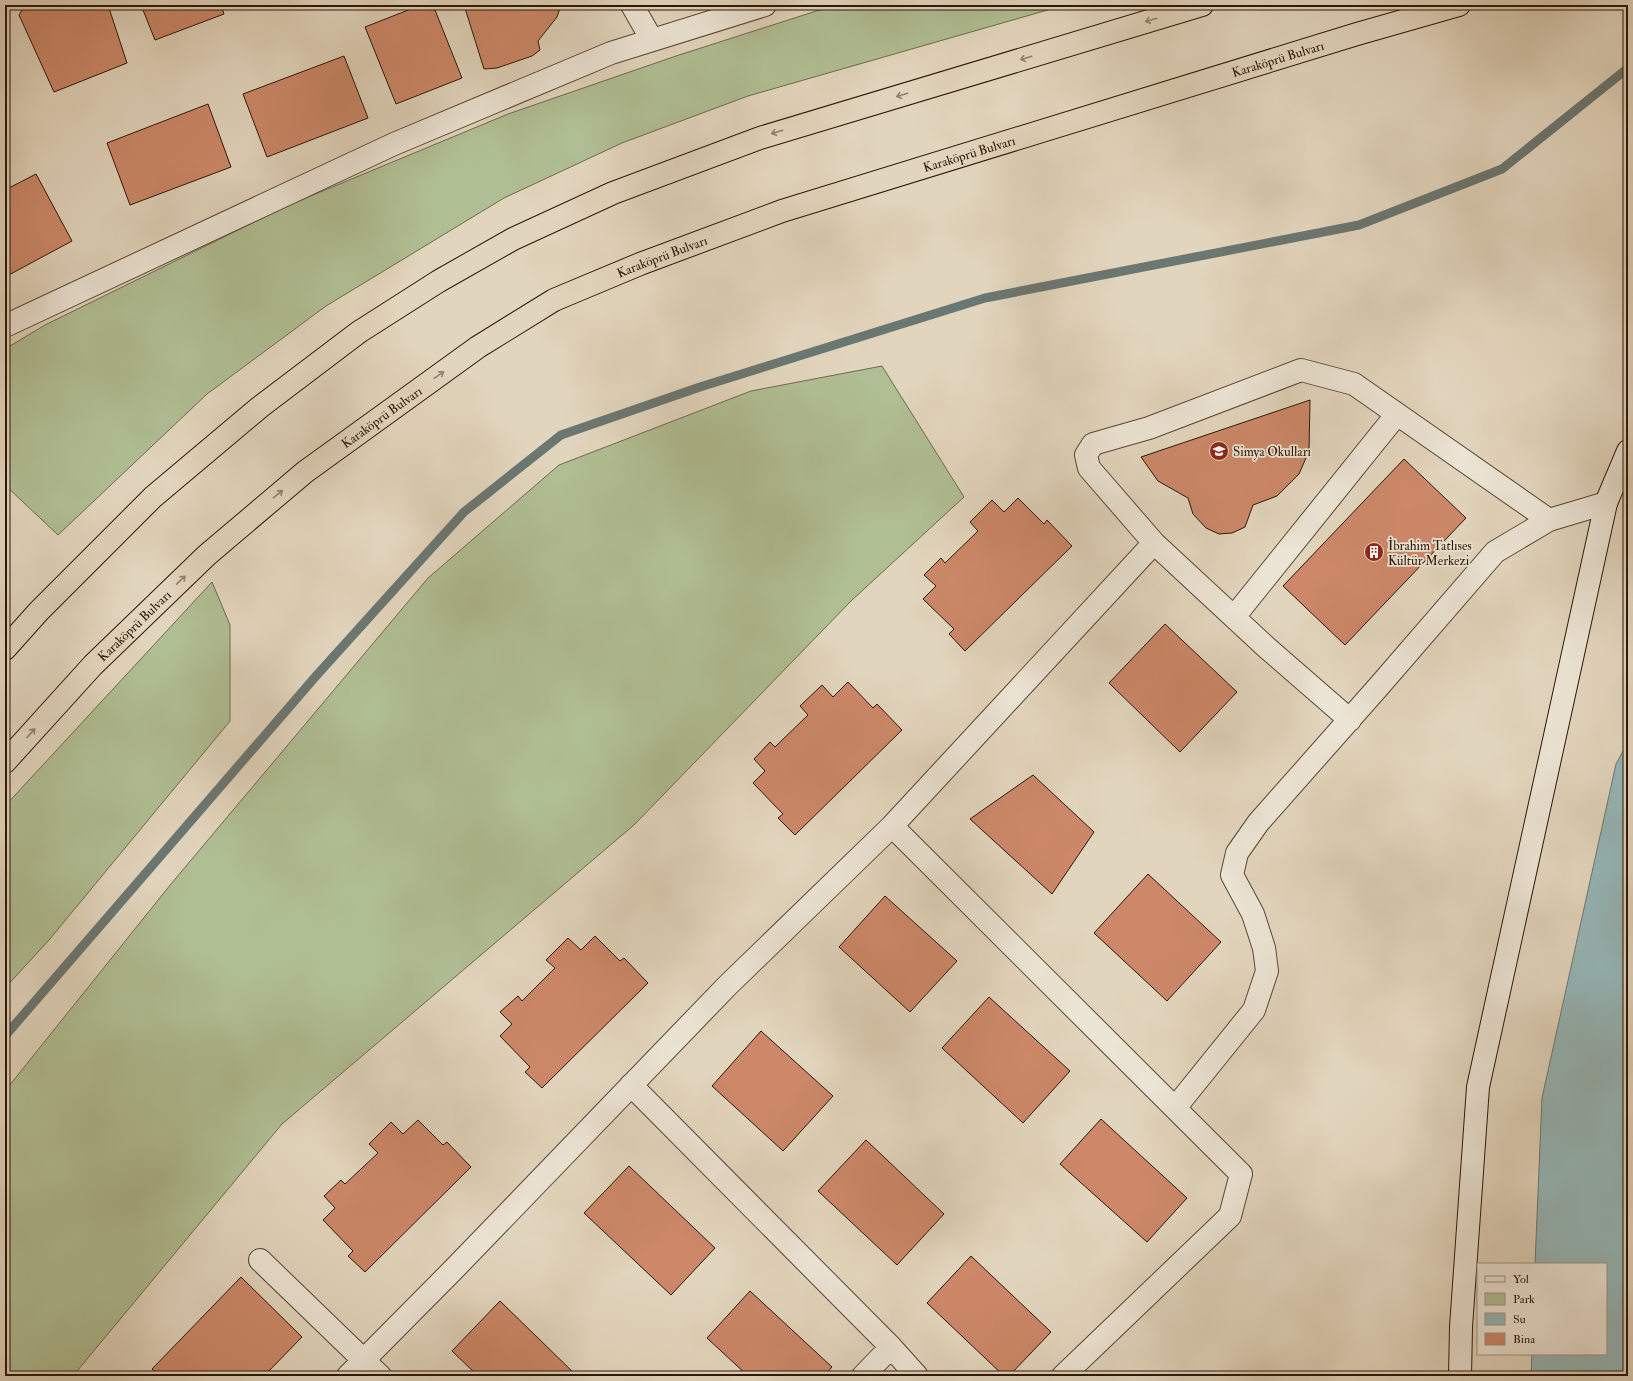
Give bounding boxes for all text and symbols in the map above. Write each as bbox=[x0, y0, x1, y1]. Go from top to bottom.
one-way arrow bbox=[1145, 17, 1158, 24]
street label: Karaköprü Bulvarı bbox=[1230, 38, 1326, 81]
one-way arrow bbox=[1020, 55, 1033, 62]
one-way arrow bbox=[896, 92, 909, 99]
one-way arrow bbox=[771, 129, 784, 136]
street label: Karaköprü Bulvarı bbox=[921, 133, 1018, 176]
street label: Karaköprü Bulvarı bbox=[615, 232, 710, 282]
one-way arrow bbox=[433, 371, 444, 379]
street label: Karaköprü Bulvarı bbox=[339, 383, 426, 452]
school or university icon: Simya Okulları bbox=[1208, 440, 1230, 462]
place label: Simya Okulları bbox=[1233, 444, 1312, 461]
one-way arrow bbox=[273, 490, 284, 499]
place label: İbrahim Tatlıses Kültür Merkezi bbox=[1388, 537, 1472, 569]
building icon: İbrahim Tatlıses Kültür Merkezi bbox=[1363, 541, 1385, 563]
one-way arrow bbox=[176, 575, 186, 585]
street label: Karaköprü Bulvarı bbox=[95, 587, 175, 665]
one-way arrow bbox=[26, 728, 36, 738]
legend bbox=[1477, 1263, 1607, 1355]
text: Yol bbox=[1513, 1272, 1529, 1287]
text: Park bbox=[1513, 1292, 1535, 1307]
text: Su bbox=[1513, 1312, 1526, 1327]
text: Bina bbox=[1513, 1332, 1536, 1347]

